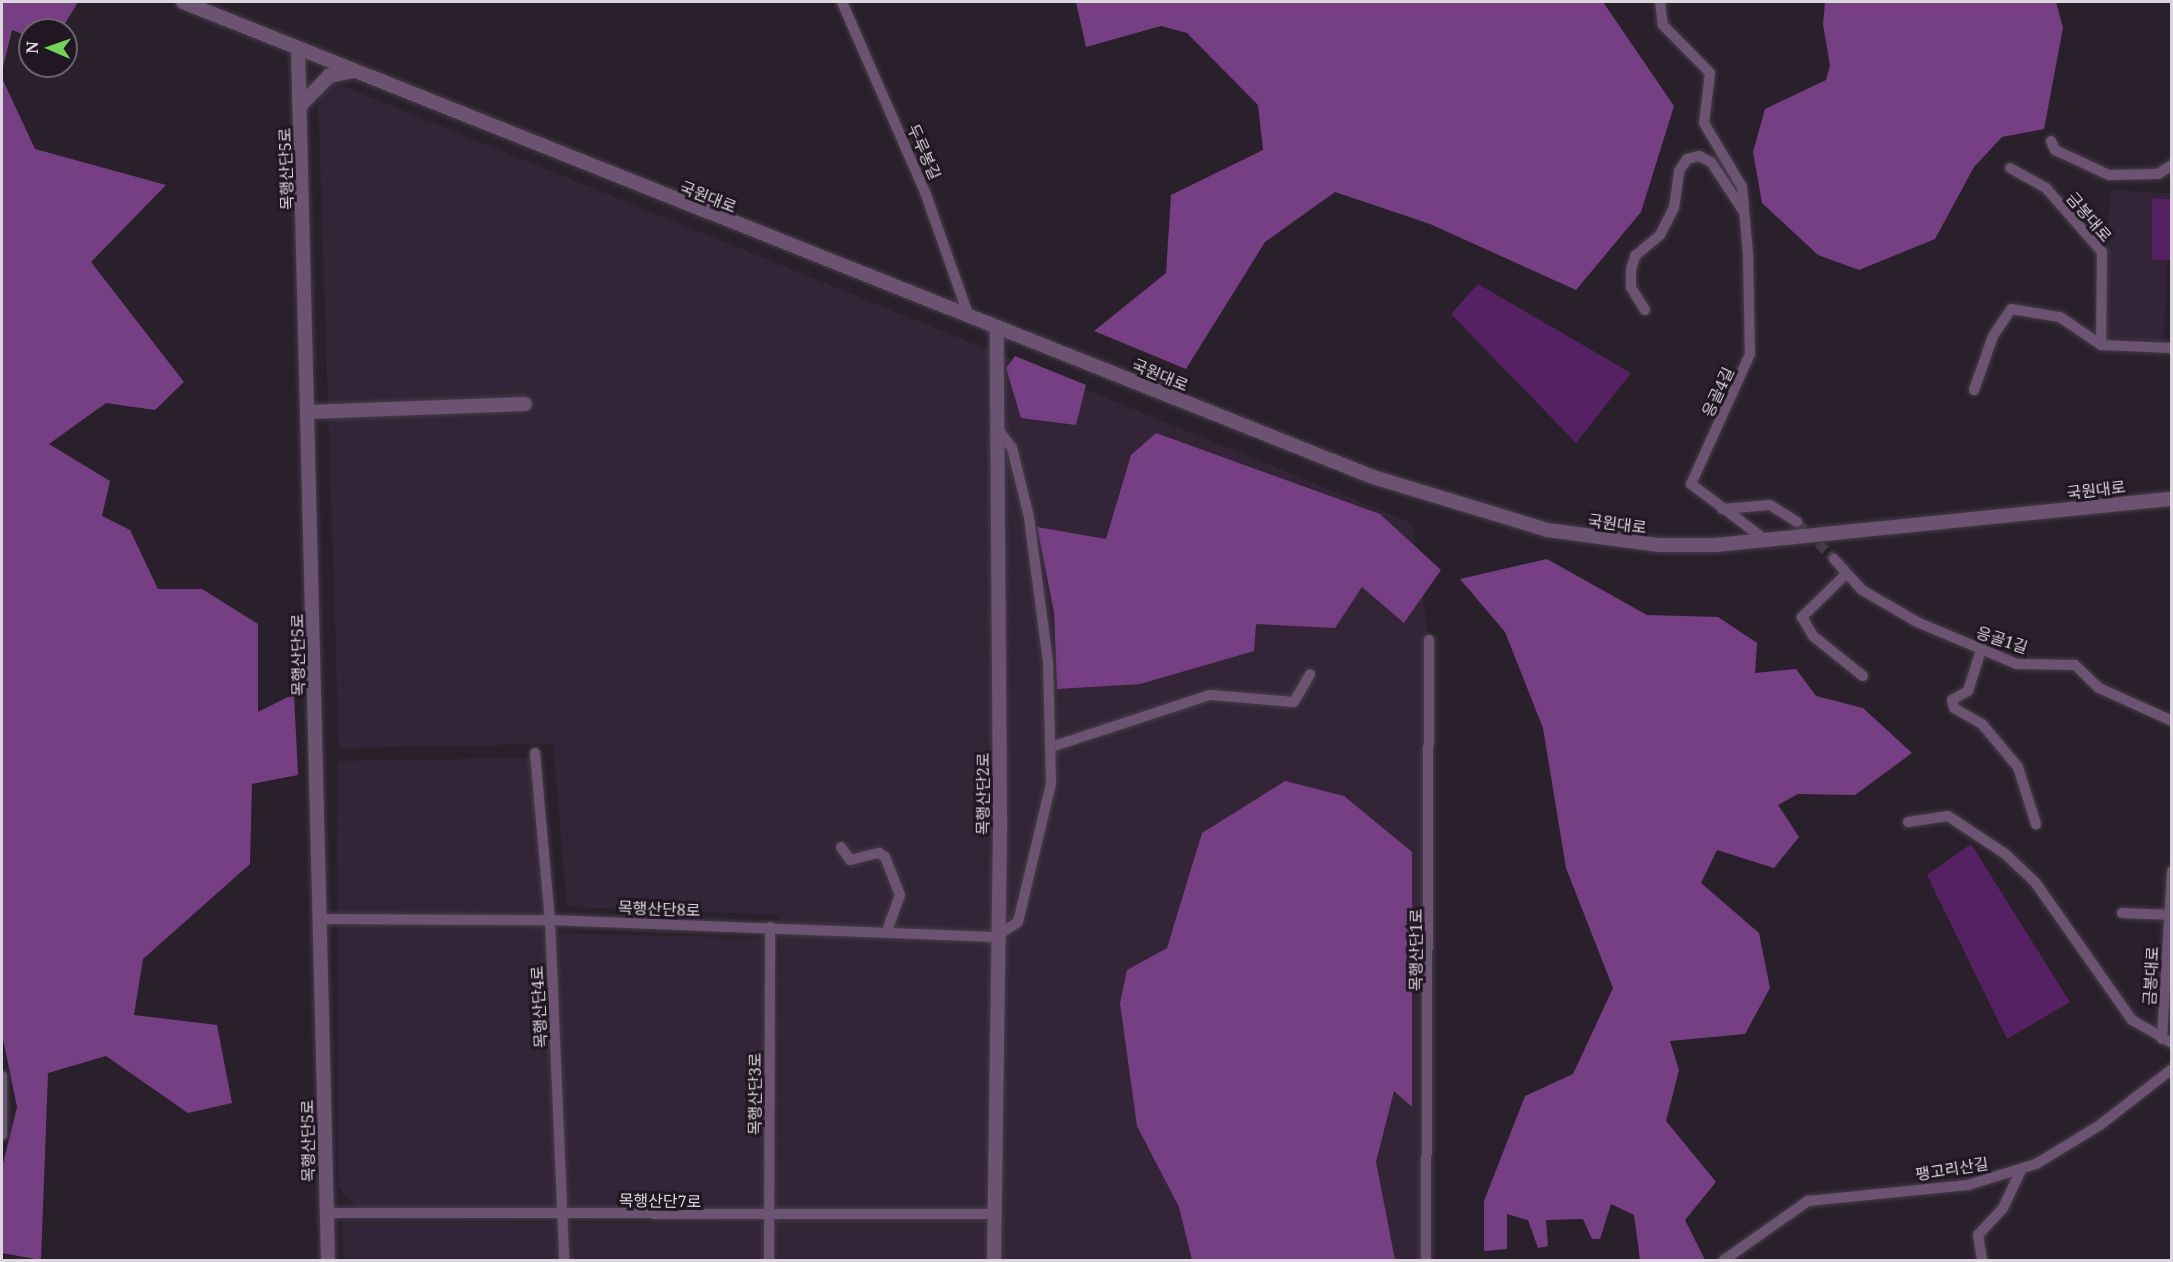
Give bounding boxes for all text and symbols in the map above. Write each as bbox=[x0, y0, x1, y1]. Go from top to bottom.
north arrow bbox=[18, 18, 78, 78]
text: N bbox=[21, 41, 43, 54]
street label: 두루봉길 bbox=[903, 121, 945, 183]
street label: 목행산단5로 bbox=[275, 127, 297, 211]
street label: 국원대로 bbox=[677, 177, 739, 217]
street label: 금봉대로 bbox=[2062, 188, 2116, 246]
street label: 국원대로 bbox=[1129, 355, 1191, 395]
street label: 응골4길 bbox=[1698, 364, 1738, 420]
street label: 국원대로 bbox=[2066, 477, 2126, 503]
street label: 국원대로 bbox=[1587, 511, 1647, 537]
street label: 목행산단5로 bbox=[288, 614, 308, 696]
street label: 응골1길 bbox=[1974, 623, 2030, 657]
street label: 목행산단2로 bbox=[973, 753, 993, 835]
street label: 목행산단8로 bbox=[617, 898, 701, 920]
street label: 목행산단1로 bbox=[1406, 909, 1426, 991]
street label: 금봉대로 bbox=[2140, 946, 2162, 1006]
street label: 목행산단4로 bbox=[527, 965, 551, 1049]
street label: 목행산단3로 bbox=[745, 1053, 765, 1135]
street label: 목행산단5로 bbox=[298, 1100, 318, 1182]
street label: 팽고리산길 bbox=[1914, 1154, 1990, 1184]
street label: 목행산단7로 bbox=[619, 1191, 701, 1211]

